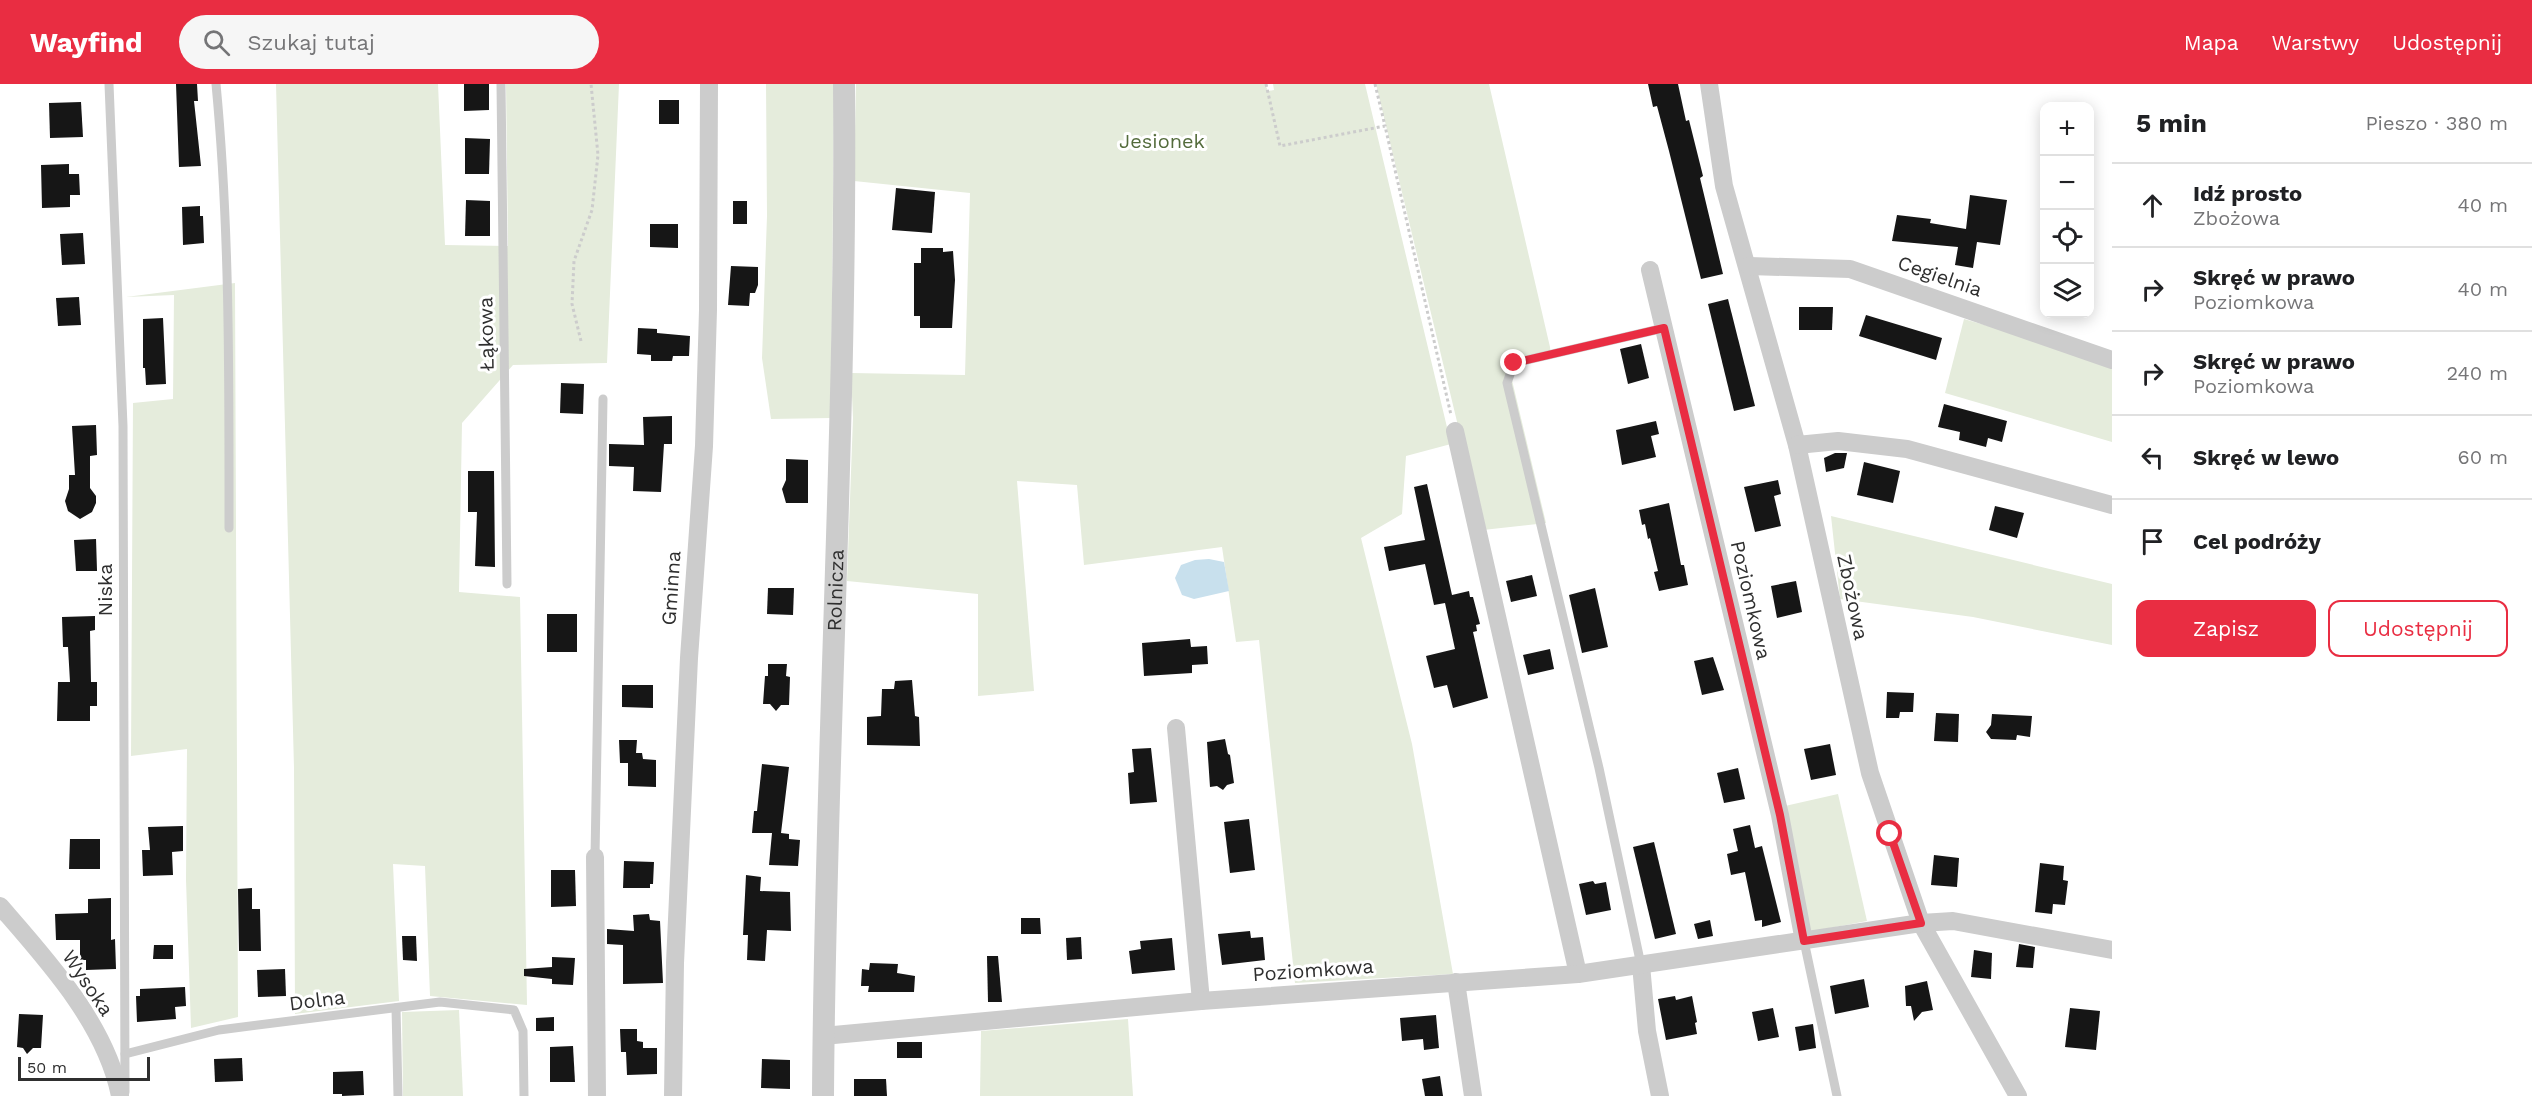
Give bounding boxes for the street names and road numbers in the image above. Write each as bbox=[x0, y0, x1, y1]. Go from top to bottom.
street label: Cegielnia bbox=[1895, 250, 1985, 302]
street label: Łąkowa bbox=[473, 297, 499, 371]
street label: Poziomkowa bbox=[1726, 538, 1776, 662]
street label: Rolnicza bbox=[822, 549, 849, 632]
street label: Gminna bbox=[656, 550, 686, 626]
street label: Zbożowa bbox=[1832, 552, 1874, 642]
street label: Niska bbox=[93, 564, 117, 617]
street label: Wysoka bbox=[57, 945, 119, 1021]
street label: Poziomkowa bbox=[1252, 954, 1374, 986]
street label: Dolna bbox=[288, 985, 346, 1015]

